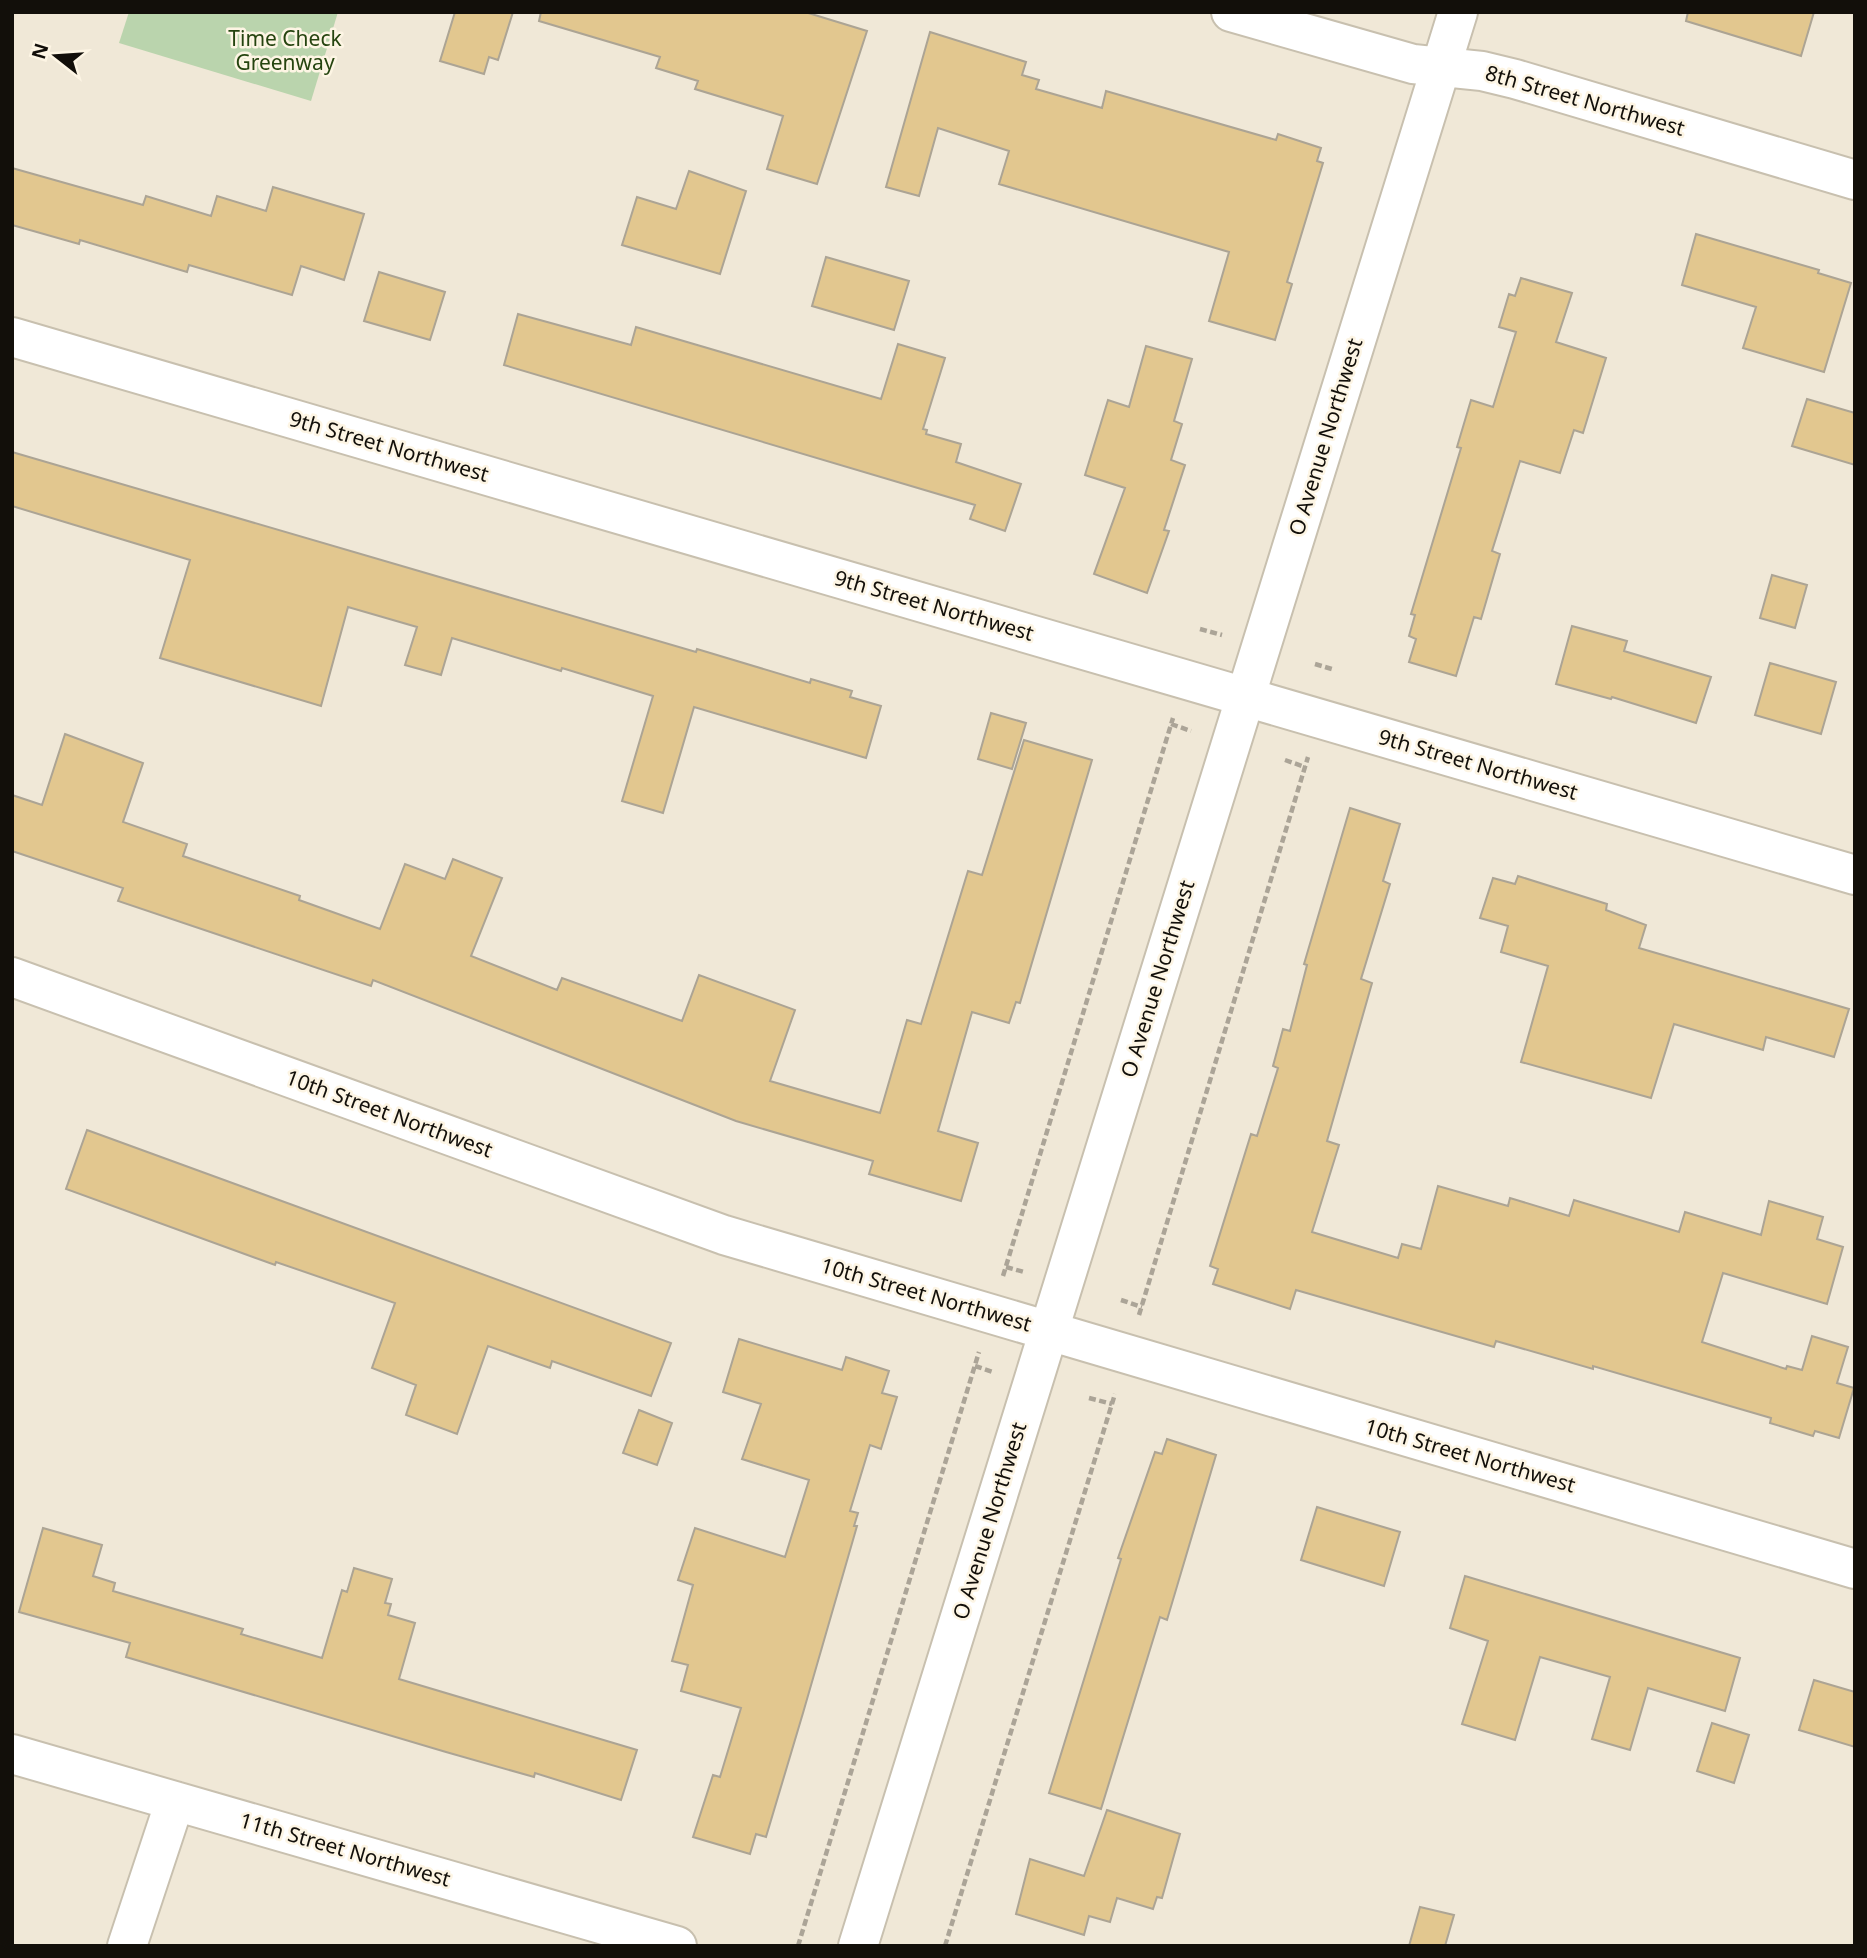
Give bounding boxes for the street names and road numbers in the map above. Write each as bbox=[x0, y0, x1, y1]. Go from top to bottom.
street label: 8th Street Northwest bbox=[1482, 58, 1689, 142]
street label: O Avenue Northwest bbox=[1282, 334, 1369, 539]
street label: 9th Street Northwest bbox=[286, 404, 493, 488]
street label: 9th Street Northwest bbox=[831, 563, 1038, 647]
street label: 9th Street Northwest bbox=[1375, 722, 1582, 806]
street label: O Avenue Northwest bbox=[1114, 876, 1201, 1081]
street label: 10th Street Northwest bbox=[282, 1063, 497, 1164]
street label: 10th Street Northwest bbox=[818, 1251, 1035, 1338]
street label: 10th Street Northwest bbox=[1362, 1412, 1579, 1499]
street label: O Avenue Northwest bbox=[946, 1418, 1033, 1623]
street label: 11th Street Northwest bbox=[237, 1806, 454, 1893]

